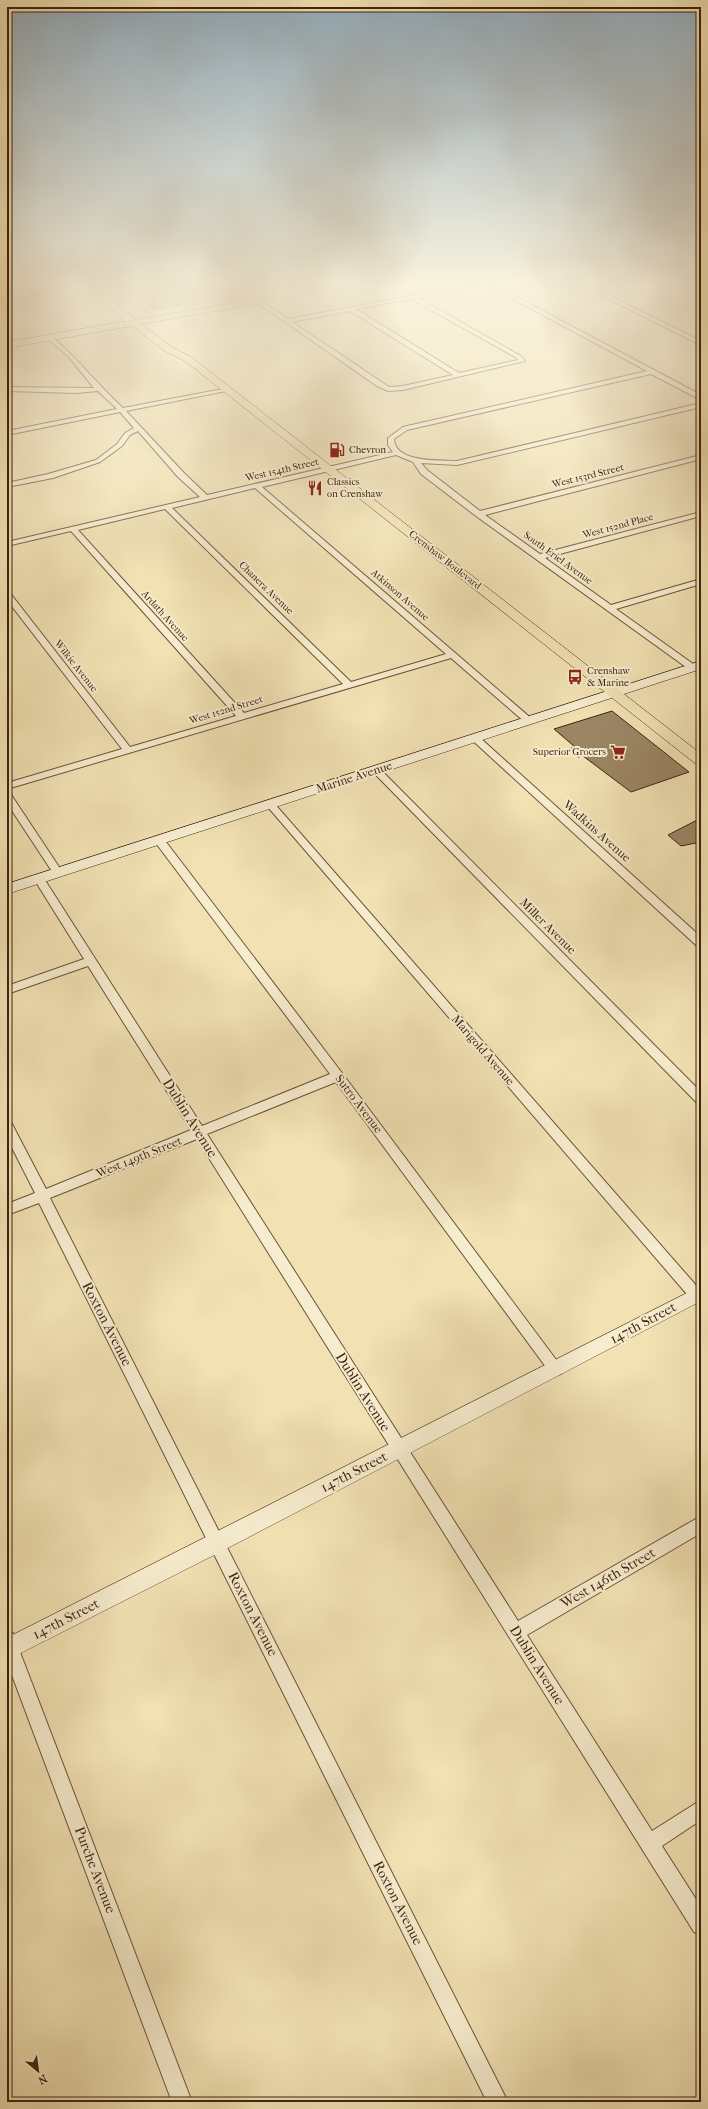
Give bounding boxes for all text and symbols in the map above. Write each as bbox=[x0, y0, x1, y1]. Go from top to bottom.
fuel station icon: Chevron bbox=[328, 441, 346, 459]
place label: Chevron bbox=[349, 444, 386, 456]
street label: West 154th Street bbox=[243, 456, 320, 485]
street label: West 153rd Street bbox=[550, 461, 626, 491]
place label: Classics on Crenshaw bbox=[327, 476, 383, 500]
restaurant icon: Classics on Crenshaw bbox=[306, 479, 324, 497]
street label: West 152nd Place bbox=[580, 511, 655, 541]
street label: Crenshaw Boulevard bbox=[406, 528, 484, 592]
street label: South Eriel Avenue bbox=[521, 529, 595, 587]
street label: Chanera Avenue bbox=[236, 559, 296, 617]
street label: Atkinson Avenue bbox=[368, 566, 431, 623]
street label: Ardath Avenue bbox=[138, 587, 191, 644]
street label: Wilkie Avenue bbox=[51, 637, 100, 695]
place label: Crenshaw & Marine bbox=[587, 665, 630, 689]
bus stop icon: Crenshaw & Marine bbox=[566, 668, 584, 686]
street label: West 152nd Street bbox=[187, 693, 265, 727]
supermarket icon: Superior Grocers bbox=[609, 743, 627, 761]
place label: Superior Grocers bbox=[533, 746, 606, 758]
street label: Marine Avenue bbox=[314, 758, 394, 796]
street label: Wadkins Avenue bbox=[560, 797, 633, 865]
street label: Miller Avenue bbox=[517, 895, 579, 957]
street label: Marigold Avenue bbox=[449, 1012, 517, 1088]
street label: Sutro Avenue bbox=[332, 1072, 386, 1136]
street label: Dublin Avenue bbox=[159, 1075, 221, 1161]
street label: West 149th Street bbox=[93, 1133, 185, 1181]
street label: Roxton Avenue bbox=[78, 1279, 136, 1369]
street label: 147th Street bbox=[607, 1298, 679, 1348]
street label: Dublin Avenue bbox=[332, 1349, 394, 1435]
street label: 147th Street bbox=[318, 1448, 390, 1496]
street label: West 146th Street bbox=[557, 1544, 658, 1613]
street label: Roxton Avenue bbox=[224, 1569, 282, 1659]
street label: 147th Street bbox=[30, 1595, 102, 1643]
street label: Dublin Avenue bbox=[506, 1622, 568, 1708]
street label: Purche Avenue bbox=[71, 1824, 119, 1916]
street label: Roxton Avenue bbox=[369, 1858, 427, 1948]
north arrow bbox=[18, 2051, 58, 2091]
text: N bbox=[35, 2072, 49, 2087]

